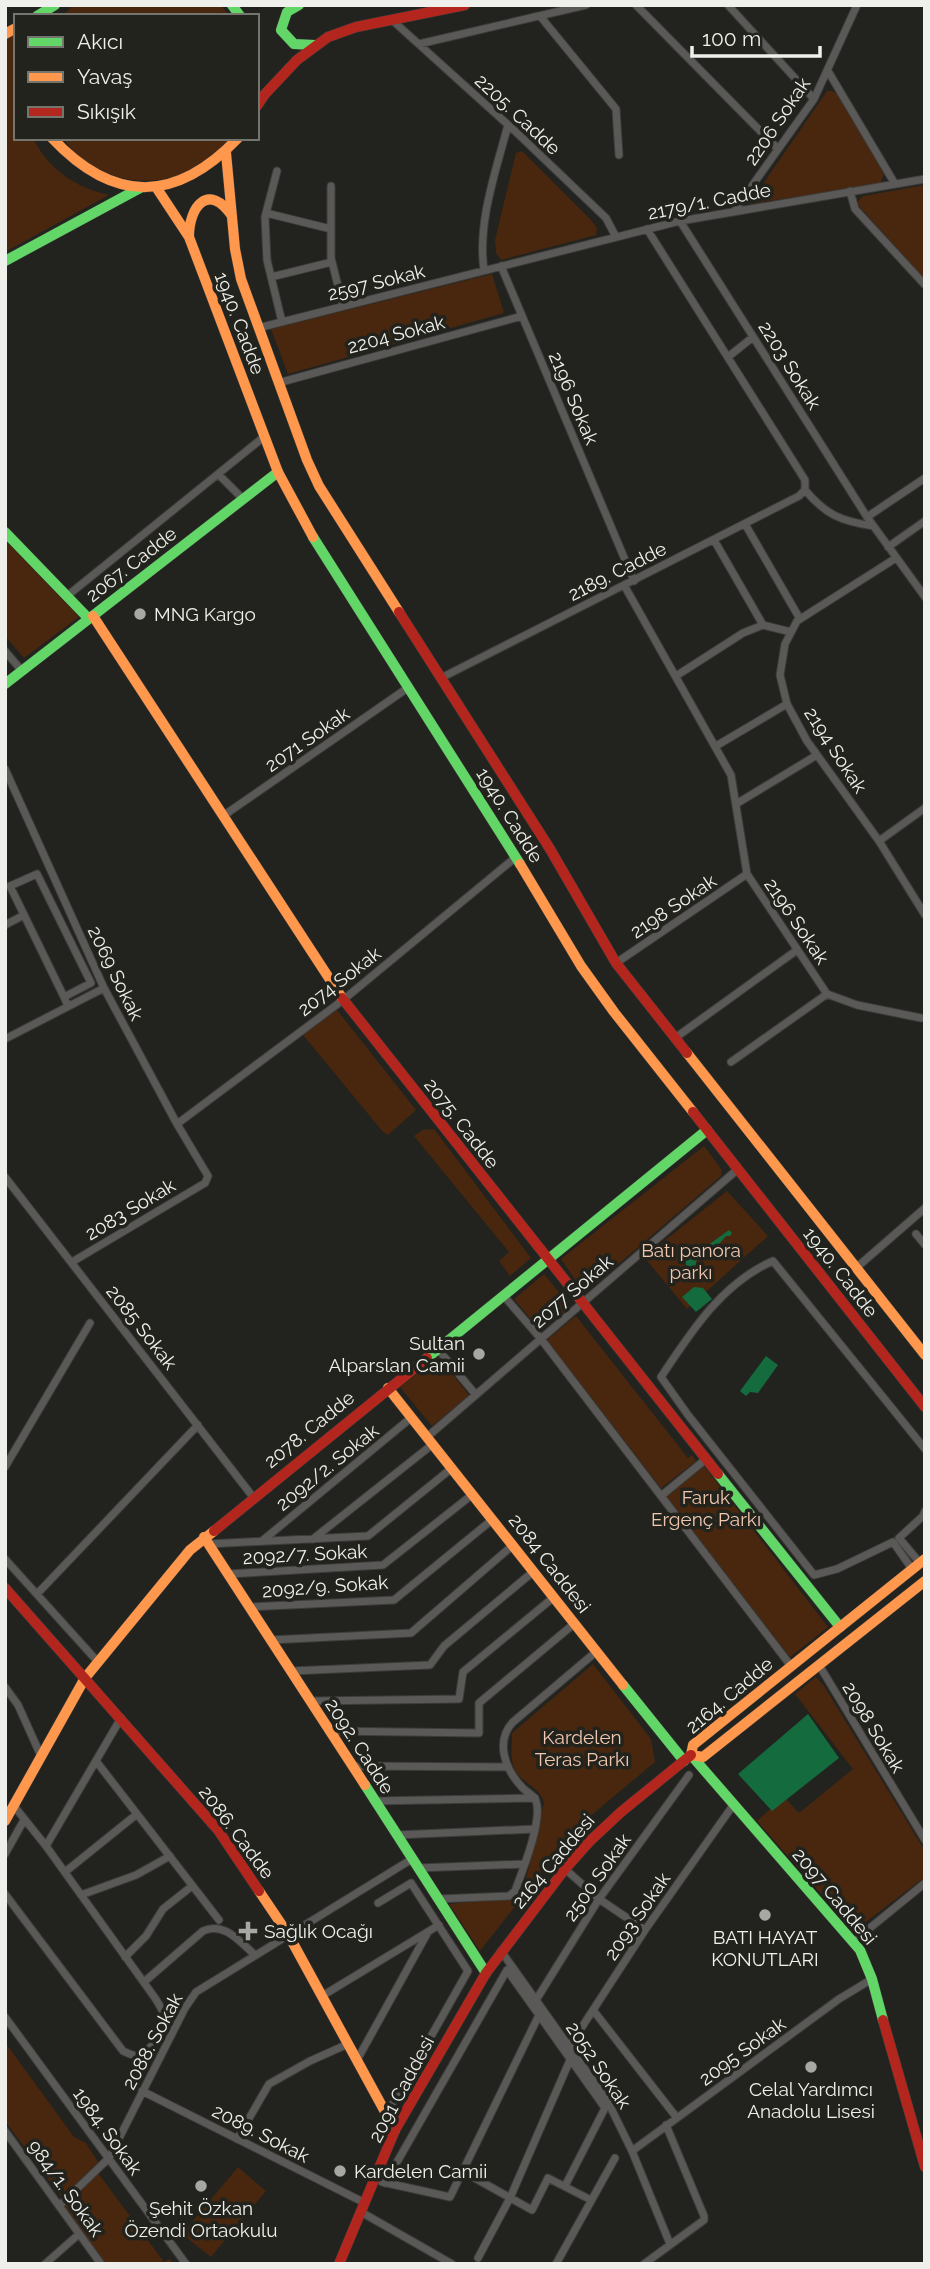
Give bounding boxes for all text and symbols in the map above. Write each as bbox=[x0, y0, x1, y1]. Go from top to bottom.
legend bbox=[14, 14, 259, 140]
scale bar bbox=[692, 14, 820, 58]
text: 100 m bbox=[702, 26, 761, 51]
text: Akıcı bbox=[77, 29, 123, 54]
text: Yavaş bbox=[77, 64, 132, 89]
street label: 2205. Cadde bbox=[471, 69, 565, 159]
street label: 2206 Sokak bbox=[740, 73, 814, 169]
text: Sıkışık bbox=[77, 99, 136, 124]
street label: 2179/1. Cadde bbox=[646, 178, 772, 224]
street label: 2597 Sokak bbox=[325, 259, 427, 305]
street label: 1940. Cadde bbox=[210, 269, 270, 377]
street label: 2204 Sokak bbox=[345, 310, 447, 358]
street label: 2203 Sokak bbox=[754, 317, 826, 413]
street label: 2196 Sokak bbox=[545, 348, 603, 448]
street label: 2067. Cadde bbox=[81, 522, 181, 606]
street label: 2189. Cadde bbox=[564, 537, 670, 605]
place label: MNG Kargo bbox=[154, 603, 256, 625]
marker: MNG Kargo bbox=[132, 606, 148, 622]
street label: 2071 Sokak bbox=[261, 702, 353, 776]
street label: 2194 Sokak bbox=[800, 703, 872, 797]
street label: 1940. Cadde bbox=[472, 763, 548, 867]
street label: 2198 Sokak bbox=[626, 869, 720, 943]
street label: 2196 Sokak bbox=[760, 874, 834, 968]
street label: 2069 Sokak bbox=[84, 922, 148, 1024]
street label: 2074 Sokak bbox=[293, 942, 385, 1020]
street label: 2075. Cadde bbox=[420, 1074, 504, 1172]
street label: 2083 Sokak bbox=[81, 1174, 179, 1244]
street label: 1940. Cadde bbox=[799, 1223, 883, 1321]
park label: Batı panora parkı bbox=[641, 1239, 741, 1283]
street label: 2077 Sokak bbox=[527, 1250, 617, 1332]
street label: 2085 Sokak bbox=[102, 1280, 182, 1374]
place label: Sultan Alparslan Camii bbox=[328, 1332, 465, 1376]
marker: Sultan Alparslan Camii bbox=[471, 1346, 487, 1362]
street label: 2078. Cadde bbox=[260, 1386, 358, 1472]
street label: 2092/2. Sokak bbox=[271, 1419, 383, 1515]
park label: Faruk Ergenç Parkı bbox=[651, 1486, 761, 1530]
street label: 2084 Caddesi bbox=[505, 1509, 595, 1617]
street label: 2092/7. Sokak bbox=[242, 1540, 368, 1568]
street label: 2092/9. Sokak bbox=[261, 1571, 389, 1601]
street label: 2164. Cadde bbox=[681, 1652, 777, 1738]
street label: 2098 Sokak bbox=[838, 1678, 910, 1776]
street label: 2092. Cadde bbox=[321, 1694, 399, 1798]
park label: Kardelen Teras Parkı bbox=[535, 1726, 629, 1770]
street label: 2086. Cadde bbox=[195, 1781, 279, 1883]
street label: 2164 Caddesi bbox=[507, 1809, 599, 1913]
street label: 2500 Sokak bbox=[559, 1829, 635, 1925]
street label: 2097 Caddesi bbox=[788, 1843, 882, 1949]
street label: 2093 Sokak bbox=[600, 1868, 674, 1964]
marker: BATI HAYAT KONUTLARI bbox=[757, 1907, 773, 1923]
place label: Sağlık Ocağı bbox=[264, 1920, 373, 1942]
marker: Sağlık Ocağı bbox=[238, 1921, 258, 1941]
place label: BATI HAYAT KONUTLARI bbox=[711, 1926, 819, 1970]
street label: 2088. Sokak bbox=[117, 1989, 187, 2093]
street label: 2095 Sokak bbox=[695, 2012, 789, 2090]
street label: 2052 Sokak bbox=[562, 2017, 636, 2113]
street label: 2091 Caddesi bbox=[364, 2032, 438, 2146]
marker: Celal Yardımcı Anadolu Lisesi bbox=[803, 2059, 819, 2075]
place label: Celal Yardımcı Anadolu Lisesi bbox=[747, 2078, 875, 2122]
street label: 1984. Sokak bbox=[69, 2083, 147, 2179]
street label: 2089. Sokak bbox=[209, 2099, 313, 2167]
street label: 984/1. Sokak bbox=[24, 2136, 108, 2240]
place label: Kardelen Camii bbox=[354, 2160, 487, 2182]
marker: Kardelen Camii bbox=[332, 2163, 348, 2179]
marker: Şehit Özkan Özendi Ortaokulu bbox=[193, 2178, 209, 2194]
place label: Şehit Özkan Özendi Ortaokulu bbox=[124, 2197, 278, 2241]

